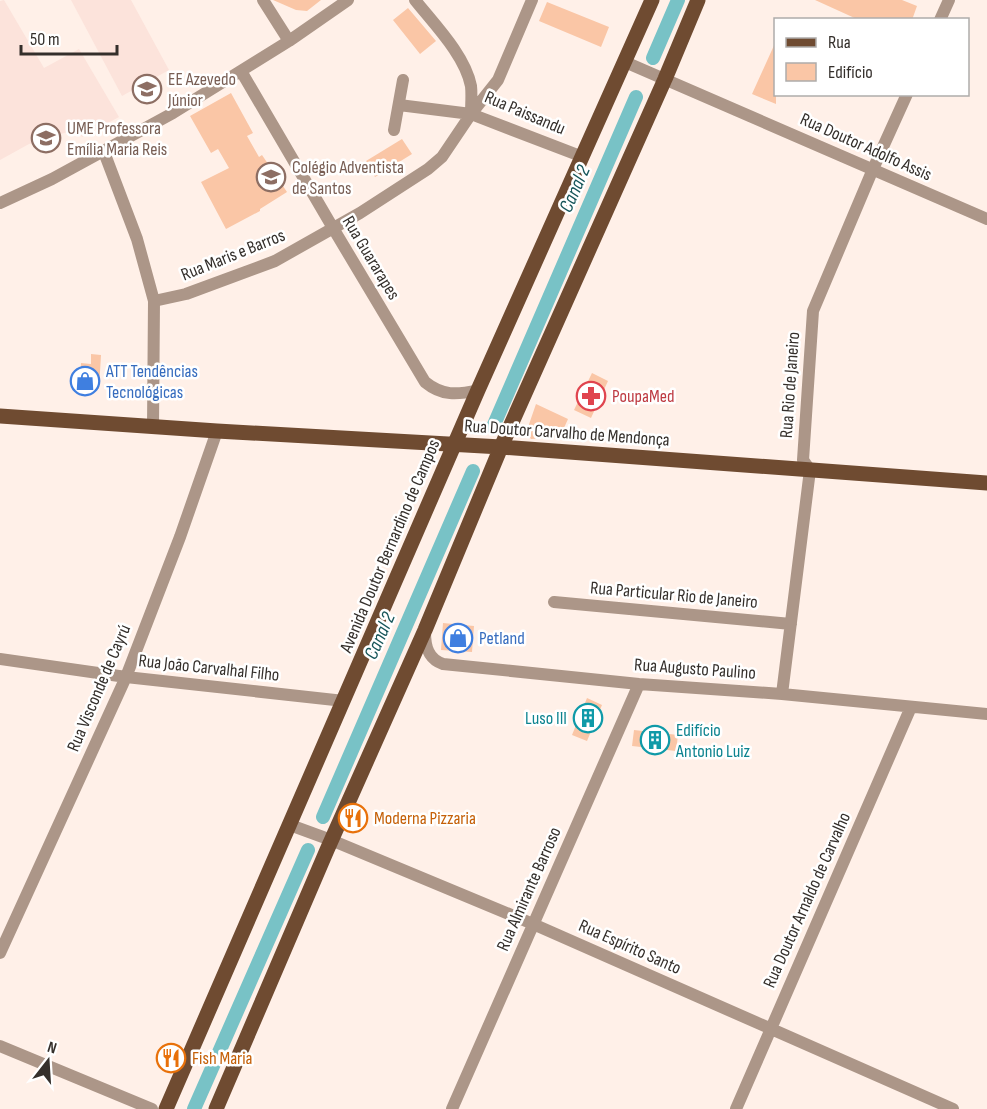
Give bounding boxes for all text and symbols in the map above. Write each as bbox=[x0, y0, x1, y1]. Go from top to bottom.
scale bar bbox=[21, 18, 117, 56]
legend bbox=[774, 18, 969, 96]
text: 50 m bbox=[30, 29, 60, 50]
text: Rua bbox=[828, 32, 851, 53]
text: Edifício bbox=[828, 62, 873, 83]
place label: EE Azevedo Júnior bbox=[167, 69, 236, 111]
school or university icon: EE Azevedo Júnior bbox=[131, 73, 163, 105]
street label: Rua Paissandu bbox=[482, 87, 568, 139]
street label: Rua Doutor Adolfo Assis bbox=[797, 109, 935, 185]
place label: UME Professora Emília Maria Reis bbox=[67, 118, 167, 160]
school or university icon: UME Professora Emília Maria Reis bbox=[30, 122, 62, 154]
place label: Colégio Adventista de Santos bbox=[292, 157, 404, 199]
school or university icon: Colégio Adventista de Santos bbox=[255, 161, 287, 193]
water label: Canal 2 bbox=[554, 161, 596, 216]
street label: Rua Guararapes bbox=[338, 212, 404, 304]
street label: Rua Maris e Barros bbox=[178, 225, 288, 285]
street label: Rua Rio de Janeiro bbox=[776, 331, 804, 439]
place label: ATT Tendências Tecnológicas bbox=[105, 361, 198, 403]
shop icon: ATT Tendências Tecnológicas bbox=[69, 365, 101, 397]
pharmacy icon: PoupaMed bbox=[575, 380, 607, 412]
place label: PoupaMed bbox=[612, 386, 674, 407]
street label: Rua Doutor Carvalho de Mendonça bbox=[464, 415, 670, 451]
street label: Avenida Doutor Bernardino de Campos bbox=[335, 436, 444, 657]
street label: Rua Particular Rio de Janeiro bbox=[589, 577, 759, 613]
water label: Canal 2 bbox=[359, 608, 401, 663]
street label: Rua Visconde de Cayrú bbox=[63, 621, 135, 755]
shop icon: Petland bbox=[442, 622, 474, 654]
place label: Petland bbox=[479, 628, 525, 649]
street label: Rua João Carvalhal Filho bbox=[138, 650, 280, 686]
street label: Rua Augusto Paulino bbox=[634, 654, 756, 684]
building icon: Luso III bbox=[572, 702, 604, 734]
place label: Luso III bbox=[525, 708, 567, 729]
place label: Edifício Antonio Luiz bbox=[675, 720, 751, 762]
building icon: Edifício Antonio Luiz bbox=[639, 724, 671, 756]
restaurant icon: Moderna Pizzaria bbox=[337, 802, 369, 834]
place label: Moderna Pizzaria bbox=[374, 808, 476, 829]
street label: Rua Doutor Arnaldo de Carvalho bbox=[759, 809, 855, 991]
street label: Rua Almirante Barroso bbox=[492, 824, 566, 954]
street label: Rua Espírito Santo bbox=[576, 915, 684, 979]
north arrow bbox=[18, 1031, 78, 1091]
text: N bbox=[45, 1038, 59, 1058]
restaurant icon: Fish Maria bbox=[155, 1042, 187, 1074]
place label: Fish Maria bbox=[192, 1048, 253, 1069]

